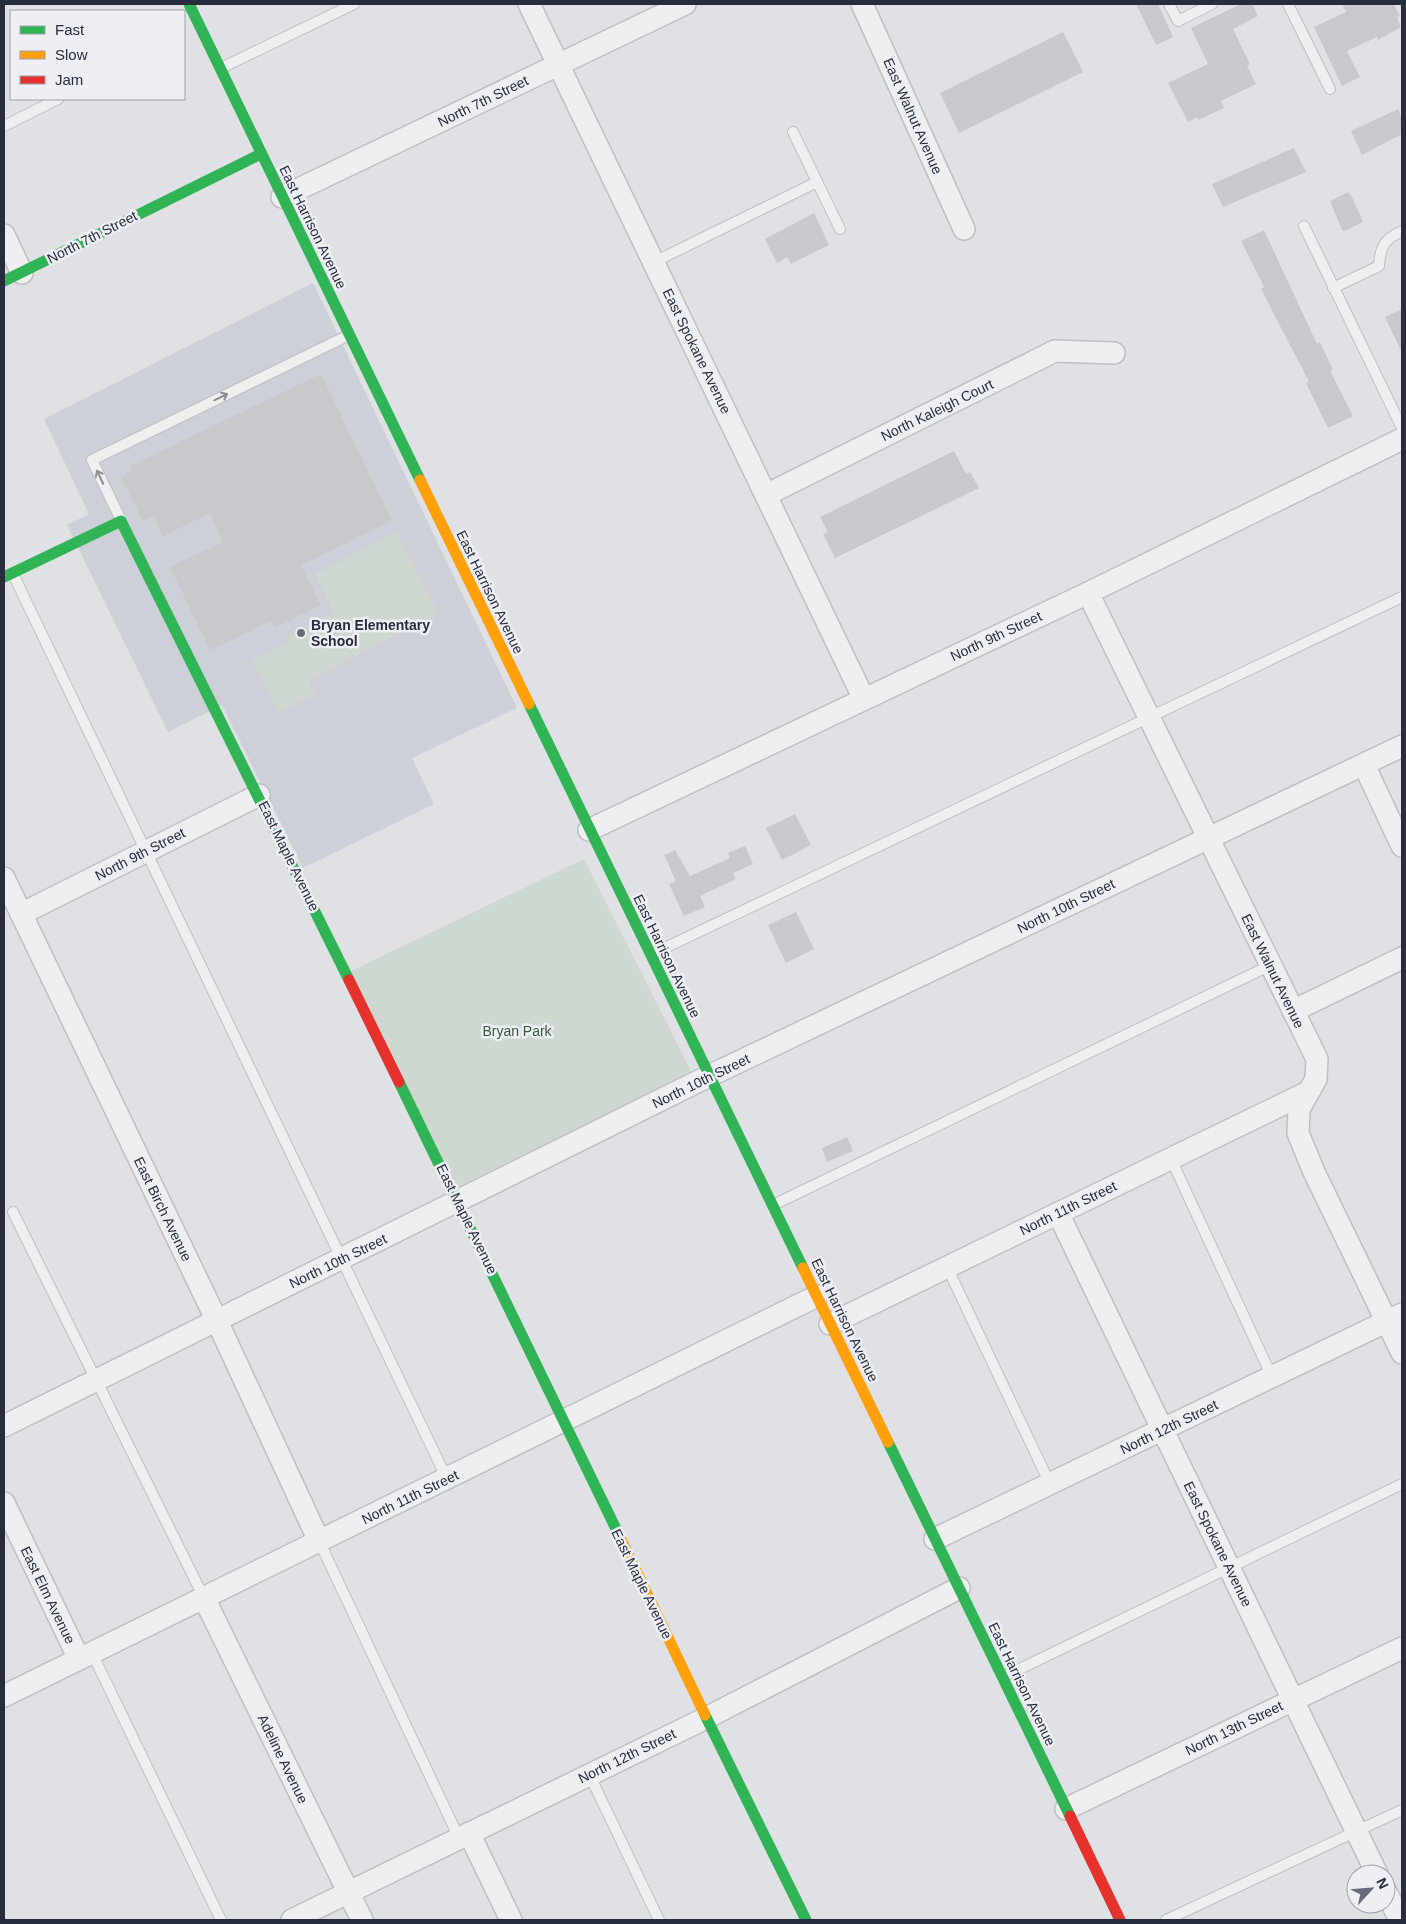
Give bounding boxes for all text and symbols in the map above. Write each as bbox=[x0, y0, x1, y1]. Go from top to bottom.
legend bbox=[10, 10, 185, 100]
text: Fast bbox=[55, 21, 85, 38]
text: Slow bbox=[55, 46, 88, 63]
street label: East Walnut Avenue bbox=[880, 56, 946, 177]
text: Jam bbox=[55, 71, 83, 88]
street label: North 7th Street bbox=[435, 72, 531, 130]
street label: East Harrison Avenue bbox=[276, 163, 350, 291]
street label: North 7th Street bbox=[44, 207, 140, 267]
street label: East Spokane Avenue bbox=[660, 286, 734, 416]
street label: North Kaleigh Court bbox=[878, 376, 996, 444]
one-way arrow bbox=[213, 392, 228, 401]
one-way arrow bbox=[95, 470, 105, 485]
street label: East Harrison Avenue bbox=[453, 528, 527, 656]
street label: North 9th Street bbox=[948, 608, 1044, 664]
place label: Bryan Elementary School bbox=[311, 617, 430, 649]
marker: Bryan Elementary School bbox=[295, 627, 307, 639]
street label: East Maple Avenue bbox=[255, 798, 323, 914]
street label: North 9th Street bbox=[92, 824, 188, 884]
street label: North 10th Street bbox=[1015, 875, 1118, 937]
street label: East Harrison Avenue bbox=[630, 892, 704, 1020]
street label: East Walnut Avenue bbox=[1238, 911, 1308, 1031]
park label: Bryan Park bbox=[482, 1023, 553, 1039]
street label: North 10th Street bbox=[650, 1050, 753, 1112]
street label: East Birch Avenue bbox=[131, 1154, 195, 1264]
street label: East Maple Avenue bbox=[433, 1161, 501, 1277]
street label: North 11th Street bbox=[1017, 1178, 1119, 1238]
street label: North 10th Street bbox=[287, 1230, 390, 1292]
street label: East Harrison Avenue bbox=[808, 1256, 882, 1384]
street label: North 12th Street bbox=[1118, 1396, 1221, 1458]
street label: North 11th Street bbox=[359, 1467, 461, 1527]
street label: East Spokane Avenue bbox=[1181, 1479, 1255, 1609]
street label: East Maple Avenue bbox=[608, 1526, 676, 1642]
street label: East Elm Avenue bbox=[17, 1544, 79, 1646]
street label: East Harrison Avenue bbox=[985, 1620, 1059, 1748]
street label: North 13th Street bbox=[1183, 1697, 1286, 1759]
street label: Adeline Avenue bbox=[255, 1712, 312, 1806]
street label: North 12th Street bbox=[576, 1725, 679, 1787]
north arrow bbox=[1346, 1864, 1396, 1914]
text: N bbox=[1373, 1875, 1392, 1891]

